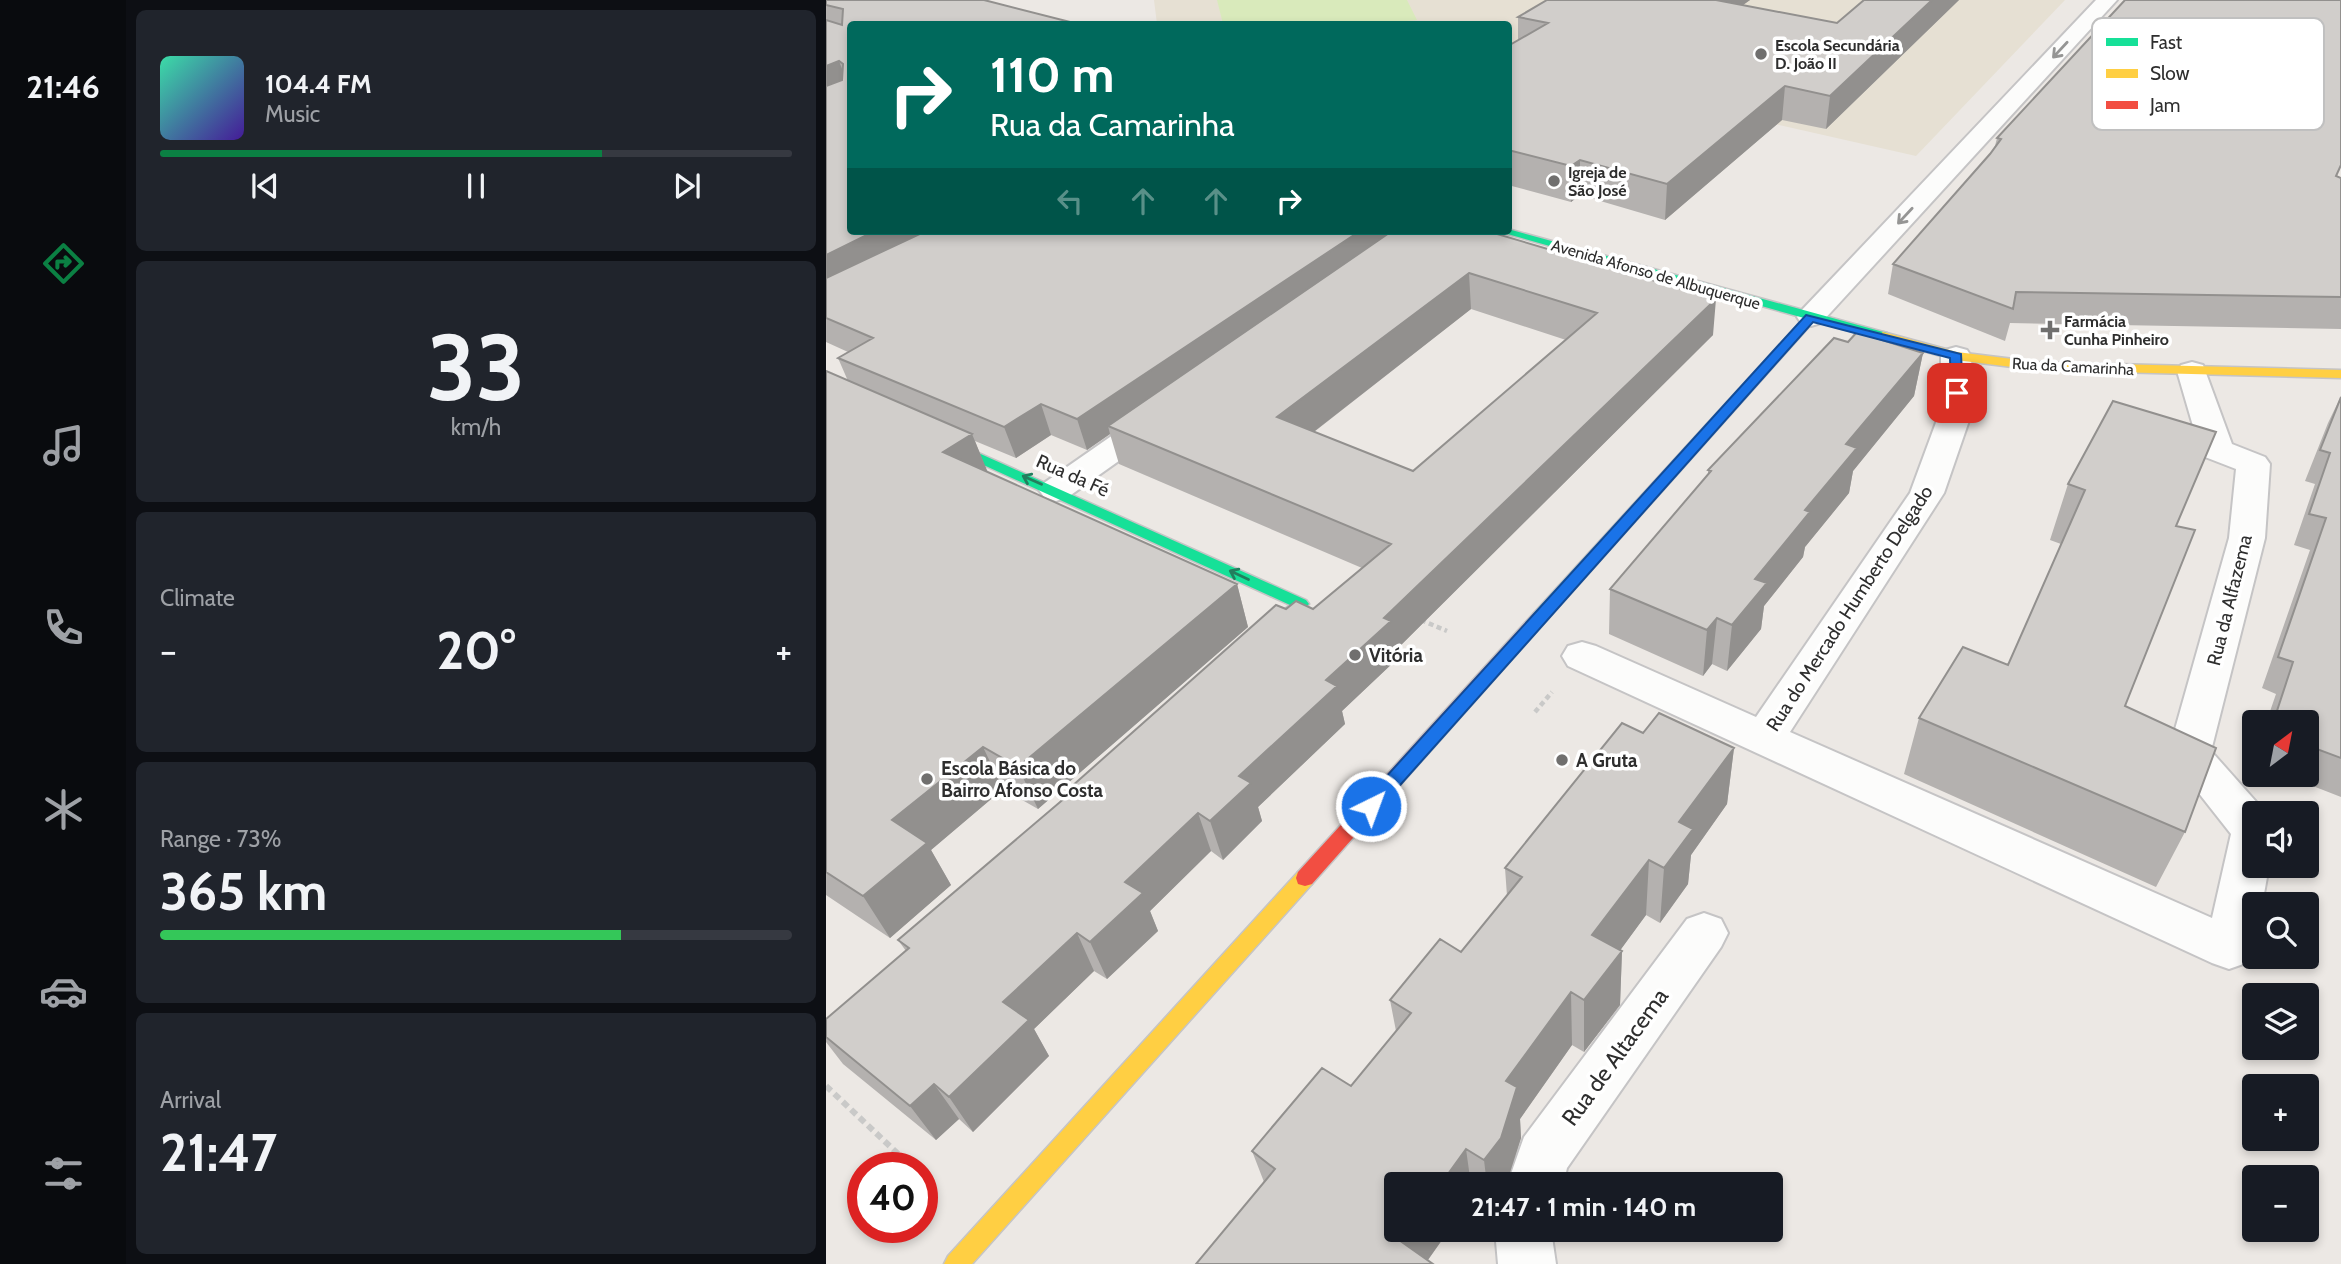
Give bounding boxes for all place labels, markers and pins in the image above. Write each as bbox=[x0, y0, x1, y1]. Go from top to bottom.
place label: Escola Secundária D. João II bbox=[1775, 36, 1900, 73]
marker: Escola Secundária D. João II bbox=[1753, 46, 1769, 62]
place label: Igreja de São José bbox=[1568, 163, 1626, 200]
marker: Igreja de São José bbox=[1546, 173, 1562, 189]
place label: Farmácia Cunha Pinheiro bbox=[2064, 312, 2169, 349]
marker: Farmácia Cunha Pinheiro bbox=[2042, 322, 2058, 338]
pin bbox=[1927, 363, 1987, 423]
place label: Vitória bbox=[1369, 644, 1423, 667]
marker: Vitória bbox=[1347, 647, 1363, 663]
place label: A Gruta bbox=[1576, 749, 1638, 772]
marker: A Gruta bbox=[1554, 752, 1570, 768]
place label: Escola Básica do Bairro Afonso Costa bbox=[941, 757, 1104, 802]
marker: Escola Básica do Bairro Afonso Costa bbox=[919, 771, 935, 787]

